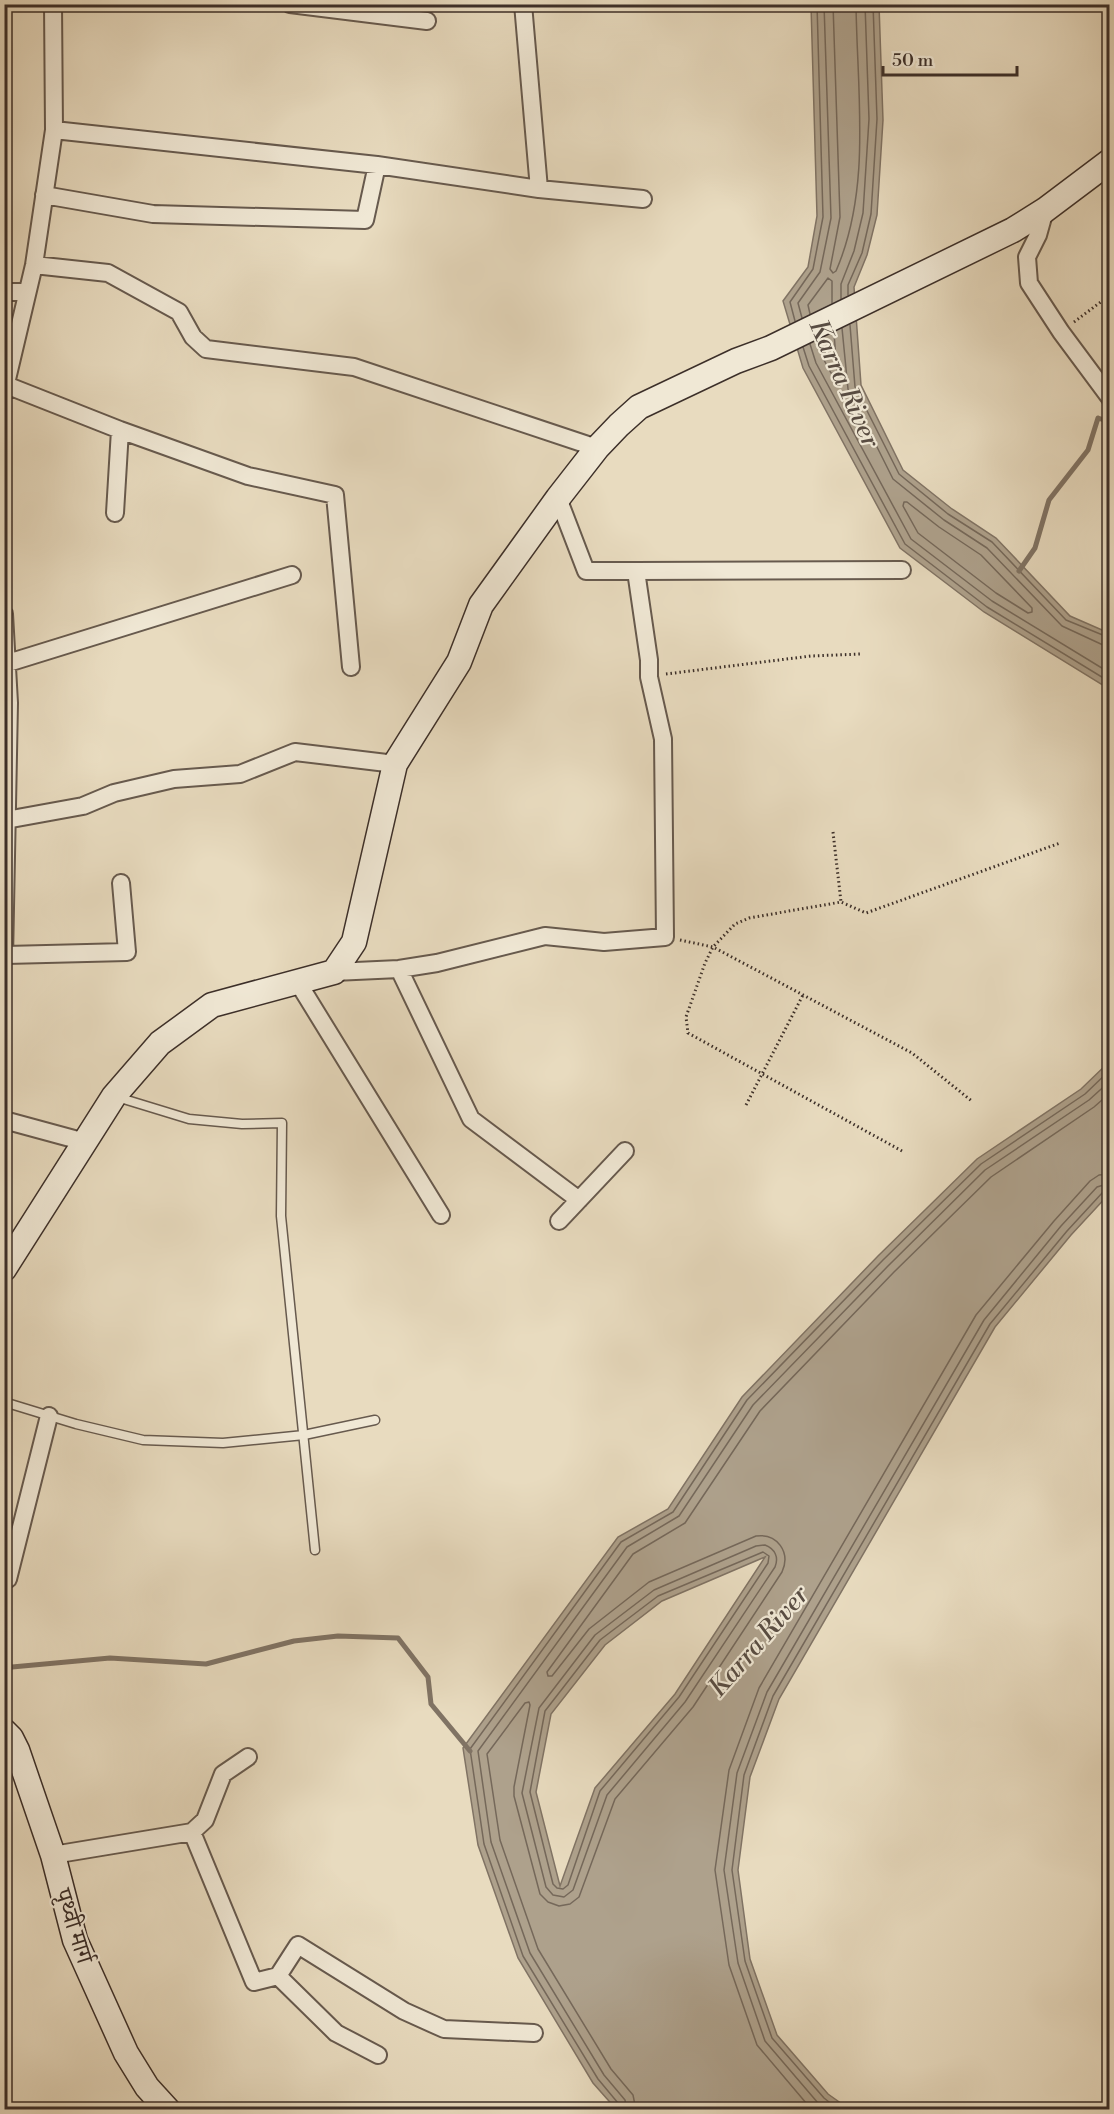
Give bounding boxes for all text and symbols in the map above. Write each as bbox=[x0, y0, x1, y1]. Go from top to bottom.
scale bar bbox=[883, 39, 1016, 77]
text: 50 m bbox=[892, 49, 934, 72]
water label: Karra River bbox=[802, 314, 887, 453]
water label: Karra River bbox=[702, 1579, 816, 1704]
street label: पृथ्वी मार्ग bbox=[47, 1884, 100, 1969]

